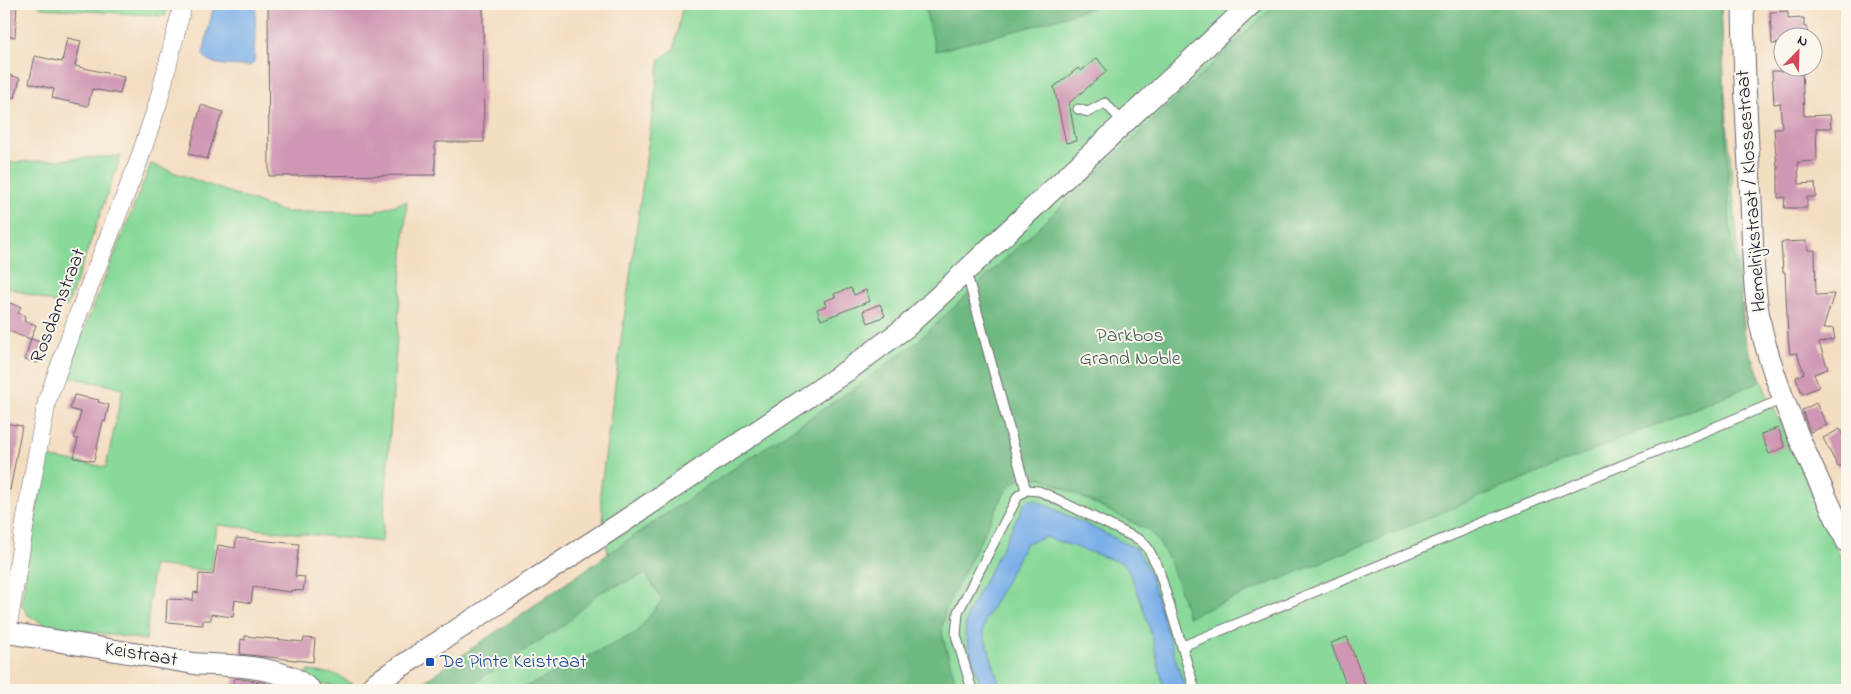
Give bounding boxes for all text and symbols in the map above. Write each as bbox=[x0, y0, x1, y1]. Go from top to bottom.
north arrow bbox=[1774, 28, 1824, 78]
text: N bbox=[1794, 30, 1811, 53]
street label: Hemelrijkstraat / Klossestraat bbox=[1729, 69, 1775, 313]
street label: Rosdamstraat bbox=[24, 244, 94, 368]
park label: Parkbos Grand Noble bbox=[1079, 322, 1181, 374]
street label: Keistraat bbox=[102, 635, 180, 675]
place label: De Pinte Keistraat bbox=[439, 648, 587, 677]
marker: De Pinte Keistraat bbox=[424, 656, 436, 668]

